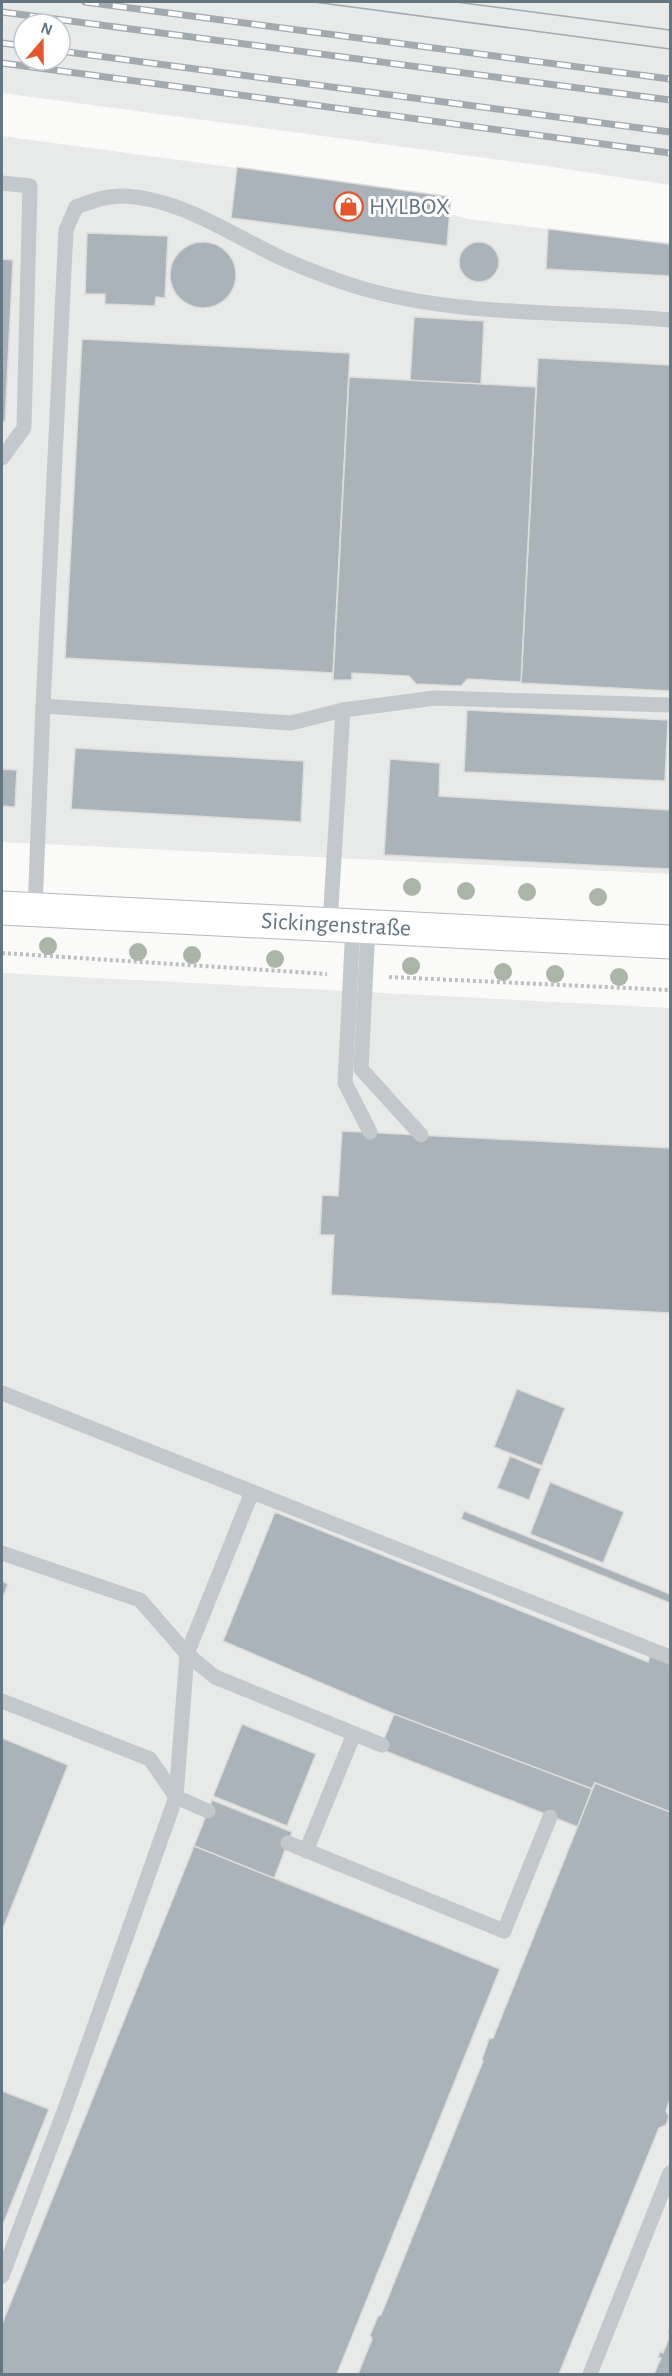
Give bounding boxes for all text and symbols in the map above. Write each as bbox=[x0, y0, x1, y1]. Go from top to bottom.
north arrow bbox=[12, 12, 72, 72]
text: N bbox=[39, 19, 55, 38]
shop icon: HYLBOX bbox=[332, 191, 364, 223]
place label: HYLBOX bbox=[369, 195, 450, 219]
street label: Sickingenstraße bbox=[260, 909, 412, 941]

